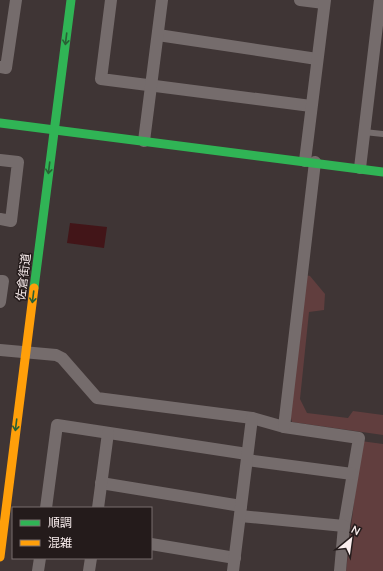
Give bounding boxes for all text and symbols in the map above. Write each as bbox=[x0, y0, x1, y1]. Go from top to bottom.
one-way arrow bbox=[62, 32, 70, 45]
one-way arrow bbox=[45, 161, 53, 174]
street label: 佐倉街道 bbox=[13, 252, 33, 302]
one-way arrow bbox=[29, 290, 37, 303]
one-way arrow bbox=[12, 419, 20, 432]
legend bbox=[12, 507, 152, 559]
text: 順調 bbox=[48, 515, 72, 530]
north arrow bbox=[331, 519, 371, 559]
text: N bbox=[349, 522, 363, 538]
text: 混雑 bbox=[48, 535, 72, 550]

